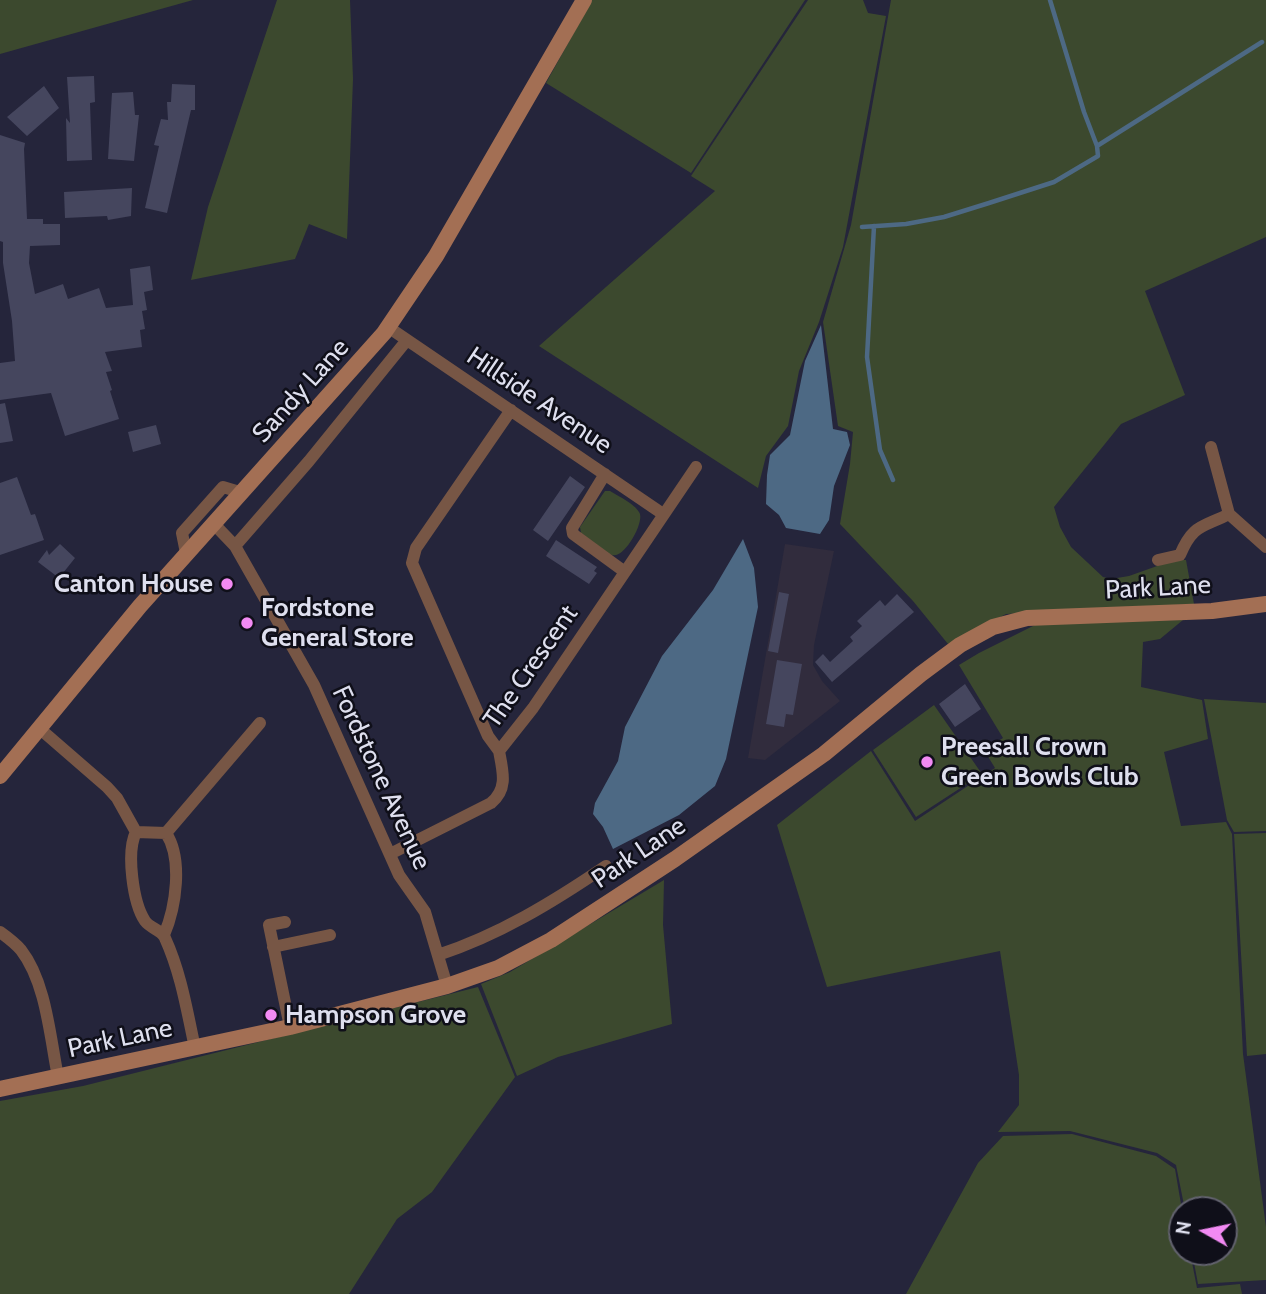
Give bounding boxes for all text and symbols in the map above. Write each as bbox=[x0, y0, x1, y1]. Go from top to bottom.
street label: Sandy Lane bbox=[246, 333, 356, 449]
street label: Hillside Avenue bbox=[461, 341, 617, 461]
place label: Canton House bbox=[54, 568, 213, 600]
street label: Park Lane bbox=[1104, 570, 1212, 606]
marker: Canton House bbox=[219, 576, 235, 592]
place label: Fordstone General Store bbox=[261, 592, 414, 654]
street label: The Crescent bbox=[477, 600, 585, 734]
marker: Fordstone General Store bbox=[239, 615, 255, 631]
street label: Fordstone Avenue bbox=[325, 681, 437, 875]
place label: Preesall Crown Green Bowls Club bbox=[941, 731, 1139, 792]
marker: Preesall Crown Green Bowls Club bbox=[919, 754, 935, 770]
street label: Park Lane bbox=[586, 810, 692, 896]
place label: Hampson Grove bbox=[285, 999, 466, 1031]
marker: Hampson Grove bbox=[263, 1007, 279, 1023]
street label: Park Lane bbox=[65, 1013, 175, 1065]
north arrow bbox=[1168, 1196, 1238, 1266]
text: N bbox=[1171, 1220, 1196, 1236]

